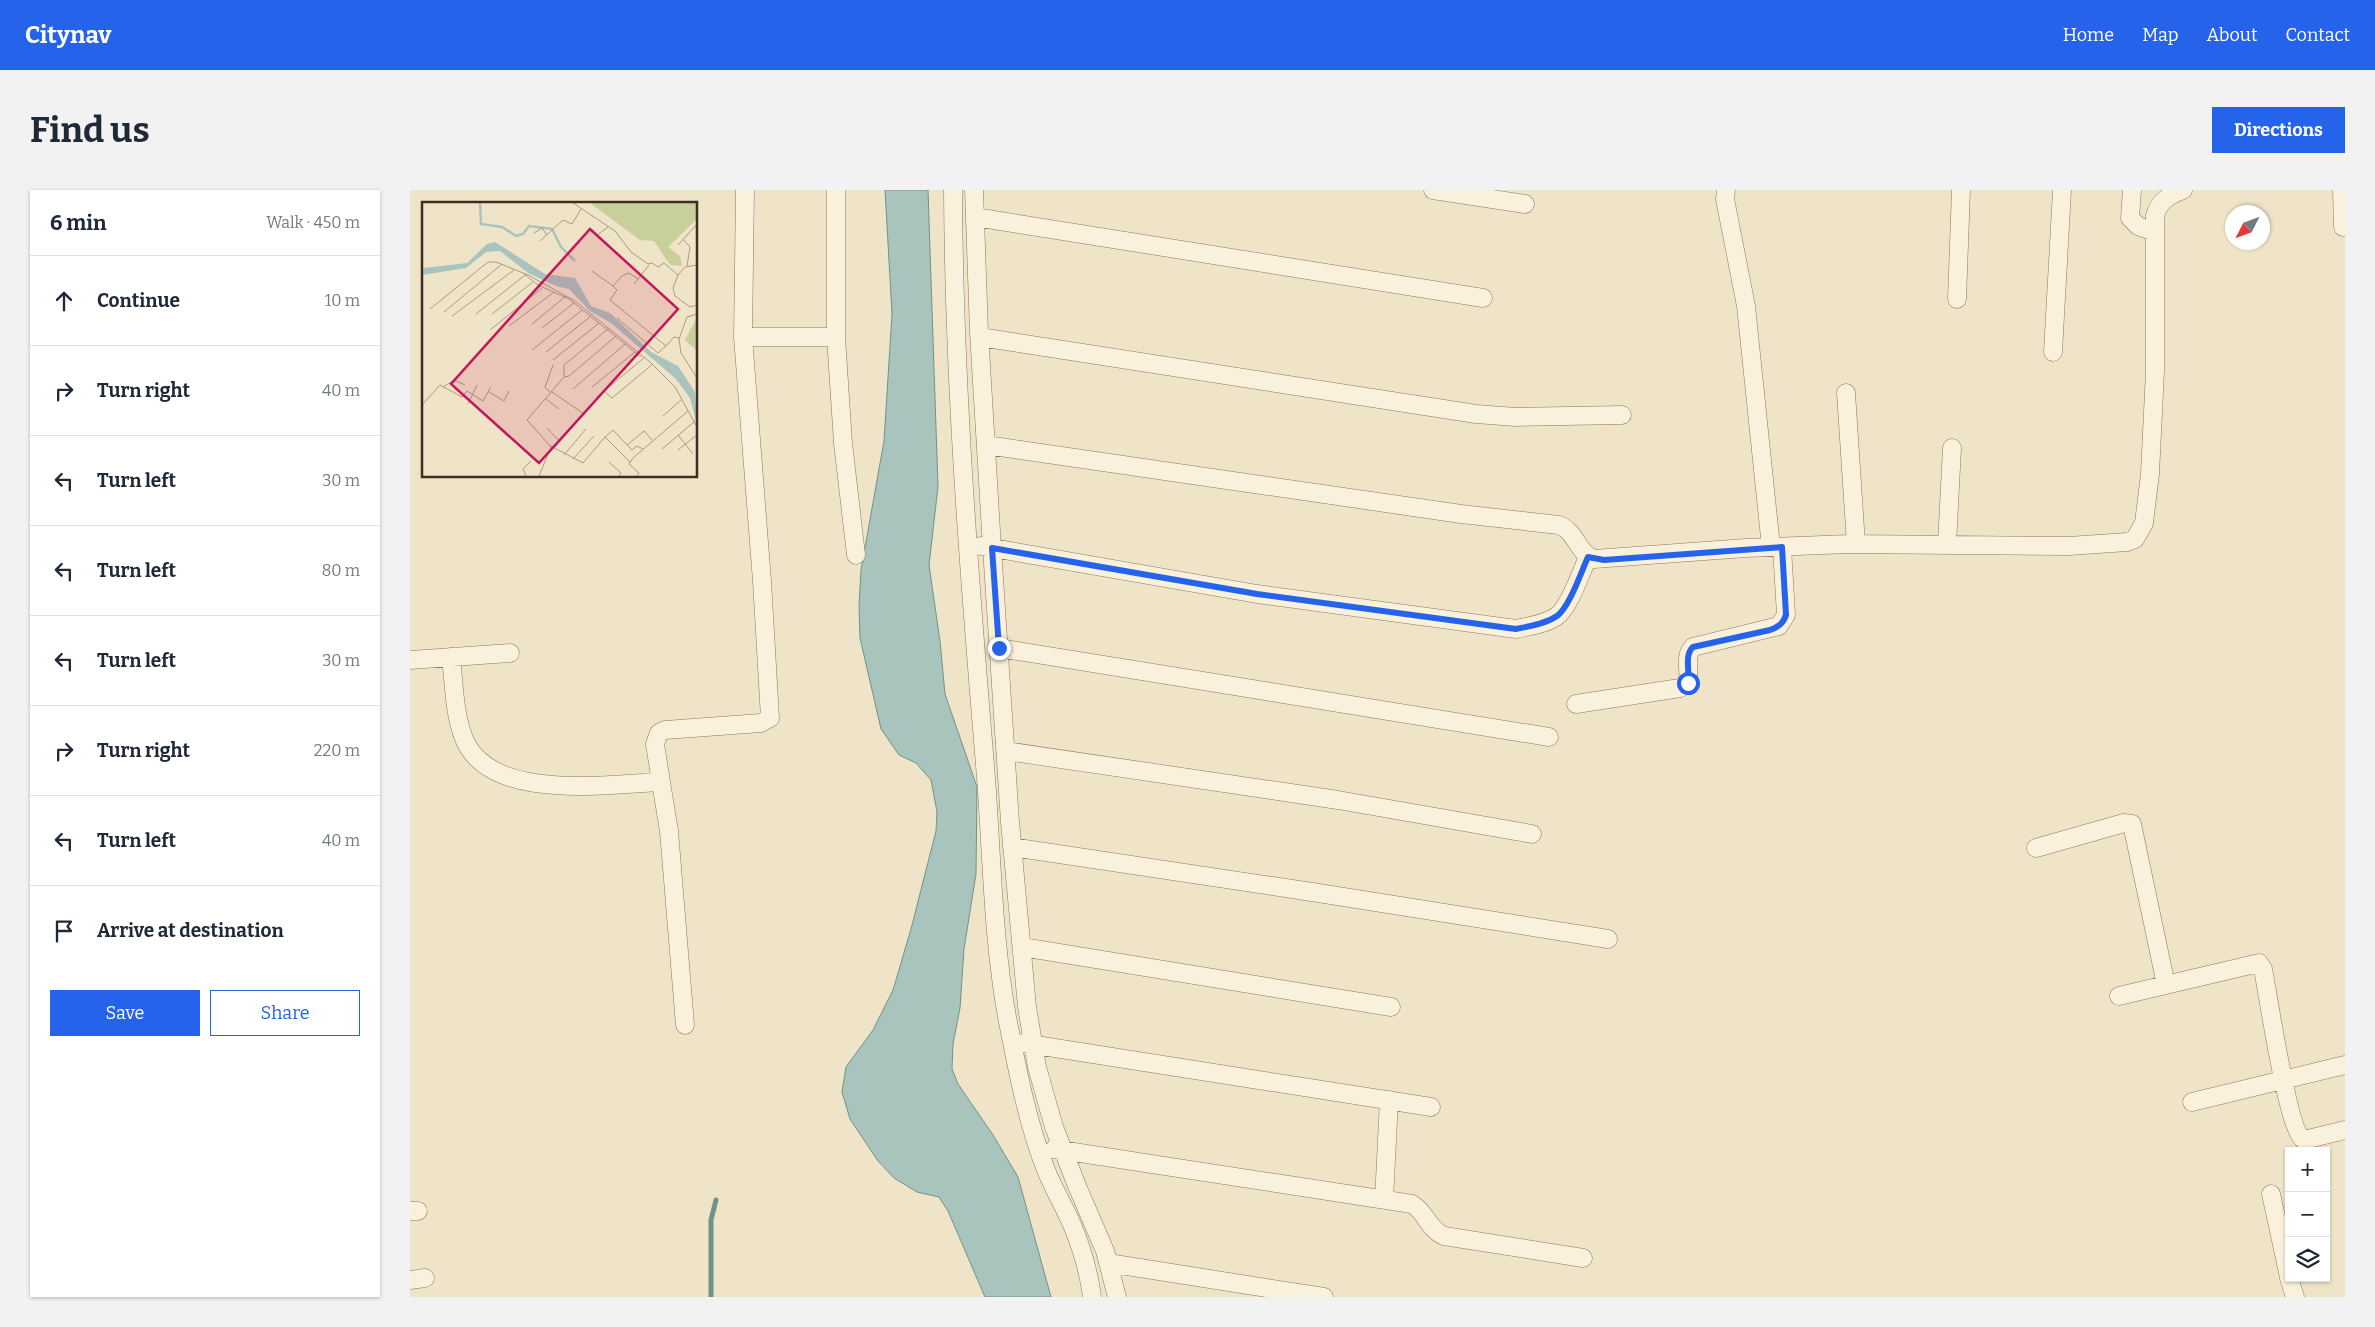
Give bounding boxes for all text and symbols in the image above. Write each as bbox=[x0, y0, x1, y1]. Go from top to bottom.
text: Citynav bbox=[25, 21, 111, 49]
text: Home bbox=[2063, 24, 2114, 46]
text: Map bbox=[2142, 24, 2178, 46]
text: About bbox=[2206, 24, 2257, 46]
text: Contact bbox=[2285, 24, 2350, 46]
button: Directions bbox=[2212, 107, 2345, 153]
text: Find us bbox=[30, 109, 150, 151]
inset map bbox=[422, 202, 698, 478]
north arrow bbox=[2225, 205, 2270, 250]
text: 6 min bbox=[50, 210, 106, 236]
text: Walk · 450 m bbox=[266, 213, 360, 232]
icon: ahead bbox=[50, 287, 78, 315]
text: Continue bbox=[97, 289, 180, 312]
text: 10 m bbox=[325, 291, 360, 310]
icon: right bbox=[50, 377, 78, 405]
text: Turn right bbox=[97, 379, 190, 402]
text: 40 m bbox=[322, 381, 360, 400]
icon: left bbox=[50, 467, 78, 495]
text: Turn left bbox=[97, 469, 176, 492]
text: 30 m bbox=[322, 471, 360, 490]
icon: left bbox=[50, 557, 78, 585]
text: Turn left bbox=[97, 559, 176, 582]
text: 80 m bbox=[322, 561, 360, 580]
route end bbox=[988, 637, 1011, 660]
icon: left bbox=[50, 647, 78, 675]
text: Turn left bbox=[97, 649, 176, 672]
text: 30 m bbox=[322, 651, 360, 670]
route start bbox=[1677, 672, 1700, 695]
icon: right bbox=[50, 737, 78, 765]
text: Turn right bbox=[97, 739, 190, 762]
text: 220 m bbox=[314, 741, 360, 760]
icon: left bbox=[50, 827, 78, 855]
text: Turn left bbox=[97, 829, 176, 852]
text: 40 m bbox=[322, 831, 360, 850]
icon: arrive bbox=[50, 917, 78, 945]
text: Arrive at destination bbox=[97, 919, 284, 942]
button: Save bbox=[50, 990, 200, 1036]
button: Share bbox=[210, 990, 360, 1036]
map controls bbox=[2285, 1147, 2330, 1282]
button: + bbox=[2285, 1147, 2330, 1192]
button: − bbox=[2285, 1192, 2330, 1237]
button: layers bbox=[2285, 1237, 2330, 1282]

